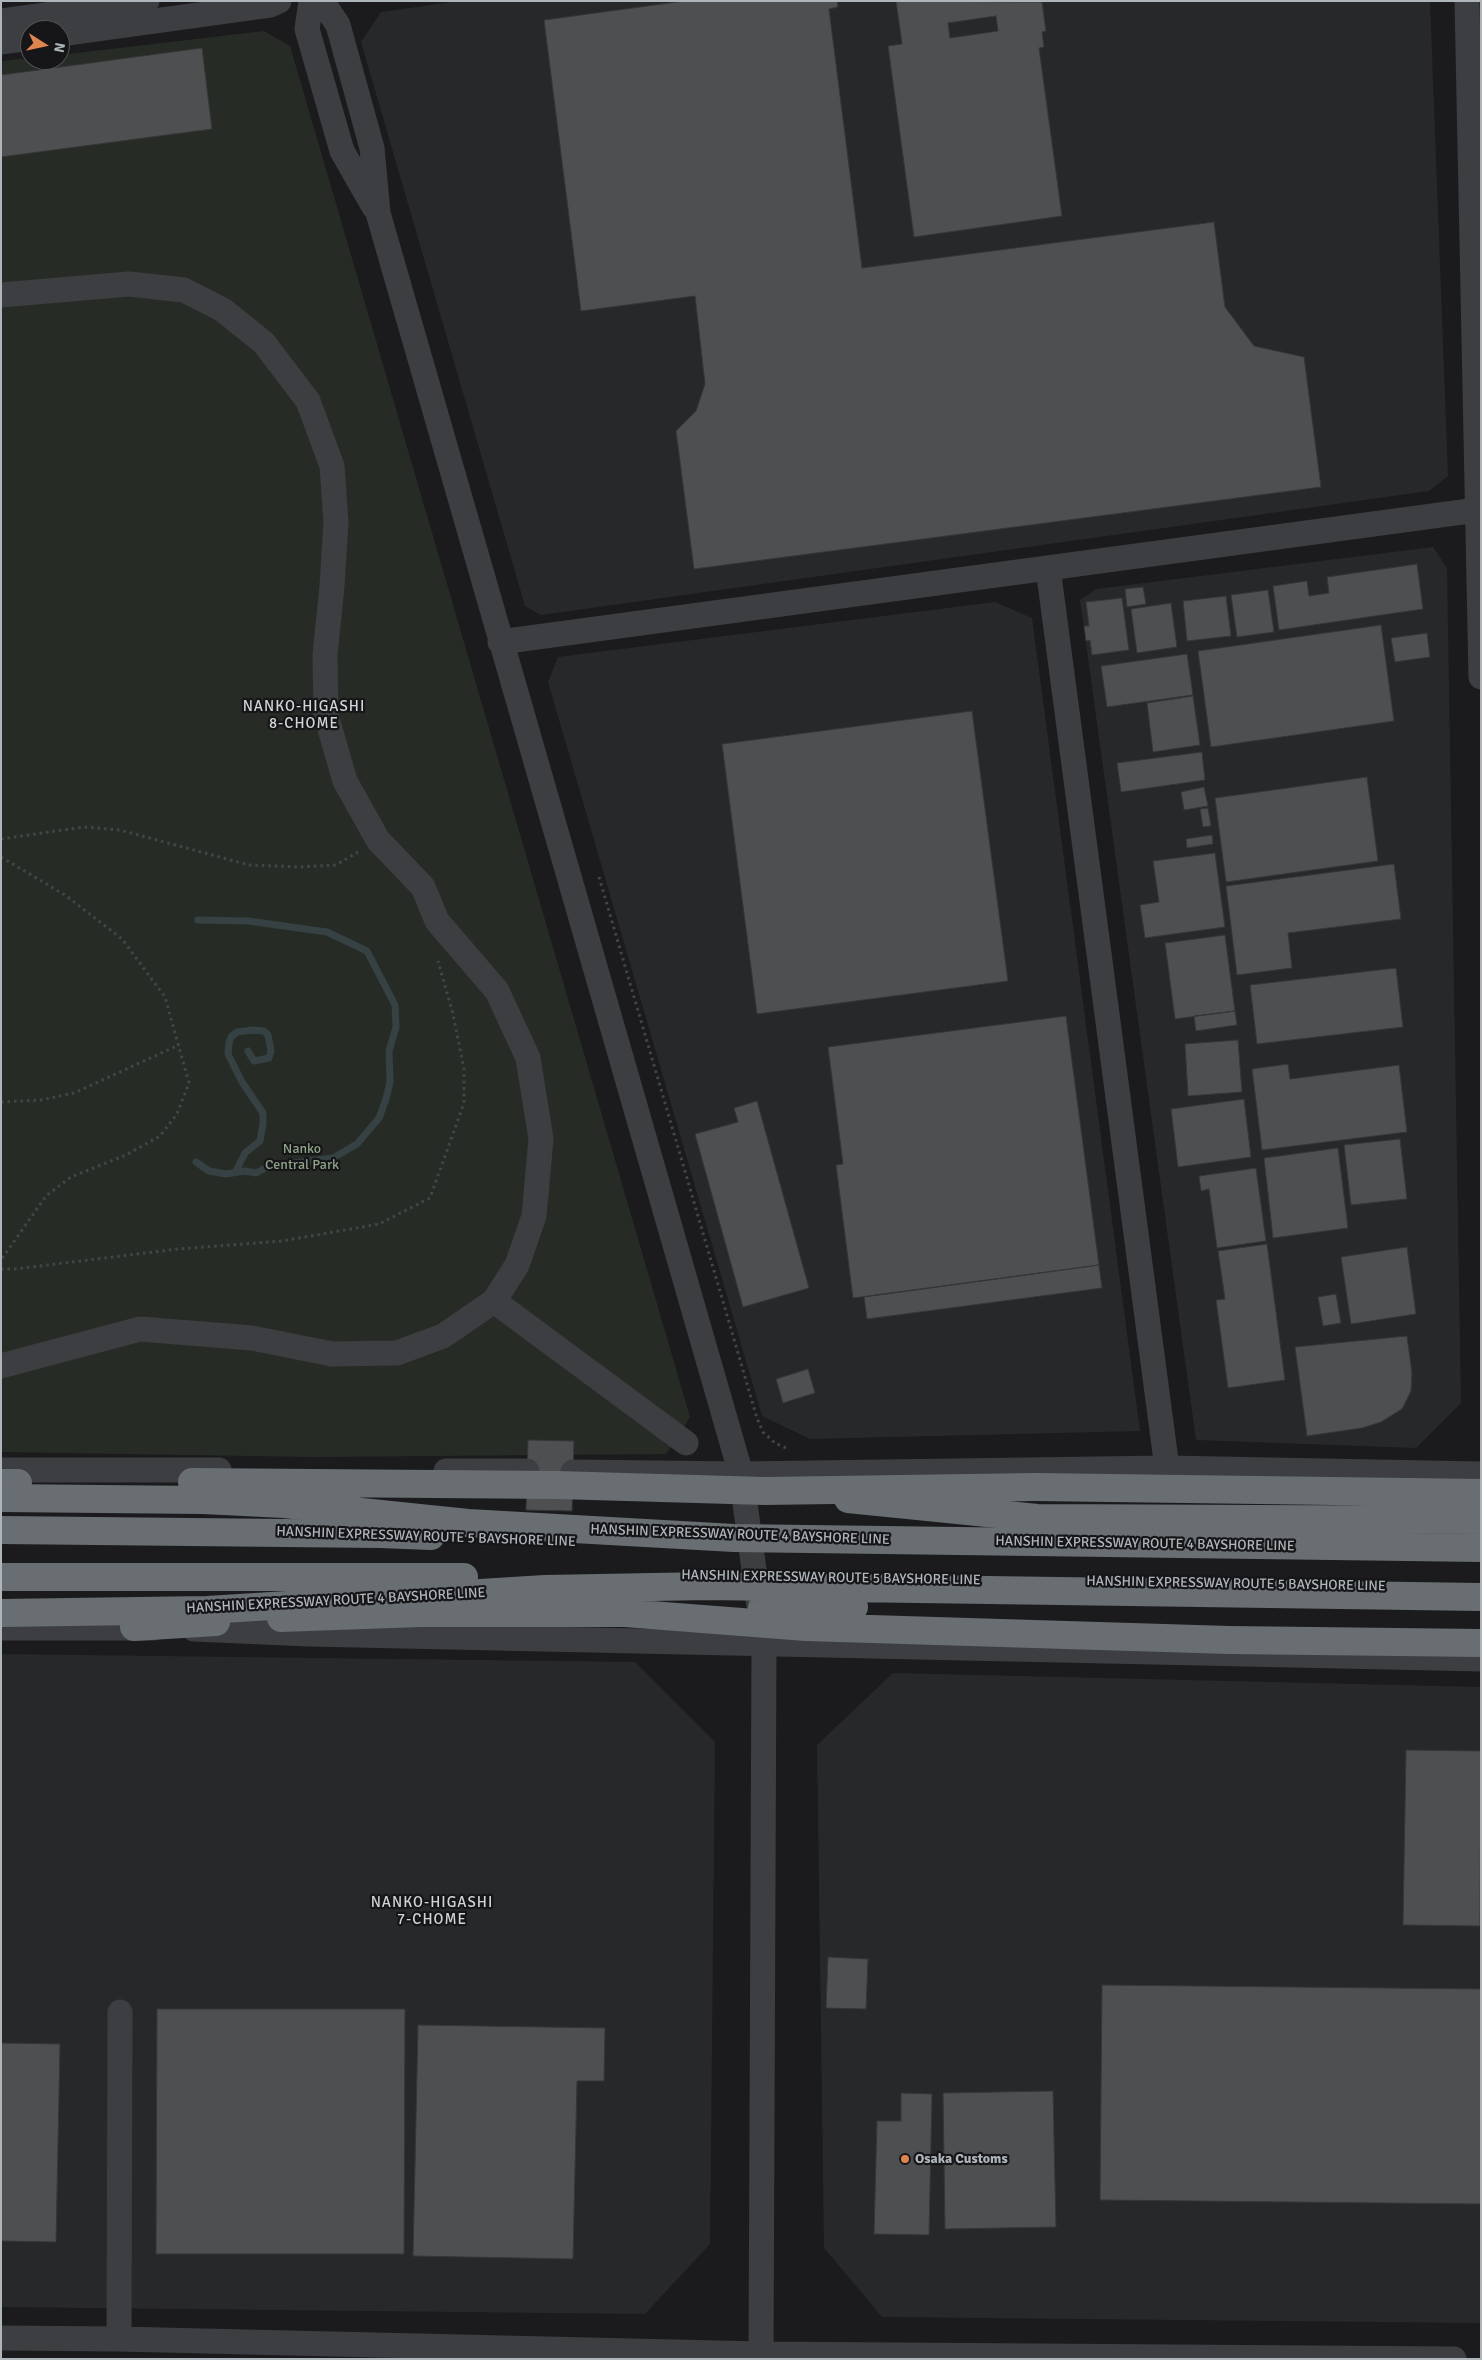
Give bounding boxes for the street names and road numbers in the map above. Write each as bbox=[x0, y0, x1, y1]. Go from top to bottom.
street label: HANSHIN EXPRESSWAY ROUTE 4 BAYSHORE LINE bbox=[590, 1521, 890, 1549]
street label: HANSHIN EXPRESSWAY ROUTE 5 BAYSHORE LINE bbox=[276, 1523, 576, 1551]
street label: HANSHIN EXPRESSWAY ROUTE 4 BAYSHORE LINE bbox=[995, 1533, 1295, 1555]
street label: HANSHIN EXPRESSWAY ROUTE 5 BAYSHORE LINE bbox=[681, 1567, 981, 1589]
street label: HANSHIN EXPRESSWAY ROUTE 5 BAYSHORE LINE bbox=[1086, 1573, 1386, 1595]
street label: HANSHIN EXPRESSWAY ROUTE 4 BAYSHORE LINE bbox=[186, 1585, 486, 1617]

